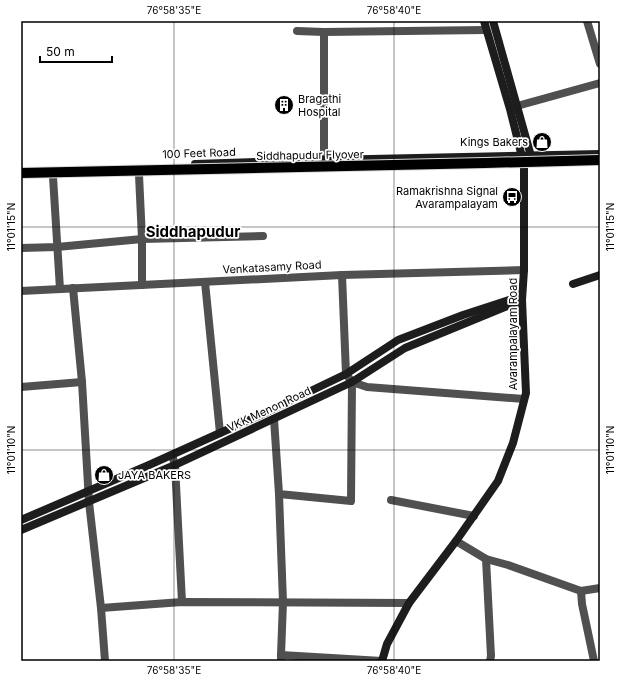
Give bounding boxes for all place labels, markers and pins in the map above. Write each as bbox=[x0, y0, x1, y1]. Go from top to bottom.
place label: Bragathi Hospital bbox=[298, 92, 341, 119]
building icon: Bragathi Hospital bbox=[273, 94, 295, 116]
shop icon: Kings Bakers bbox=[531, 131, 553, 153]
place label: Kings Bakers bbox=[460, 135, 528, 149]
place label: Ramakrishna Signal Avarampalayam bbox=[396, 184, 498, 211]
bus stop icon: Ramakrishna Signal Avarampalayam bbox=[501, 186, 523, 208]
shop icon: JAYA BAKERS bbox=[93, 464, 115, 486]
place label: JAYA BAKERS bbox=[118, 468, 191, 482]

